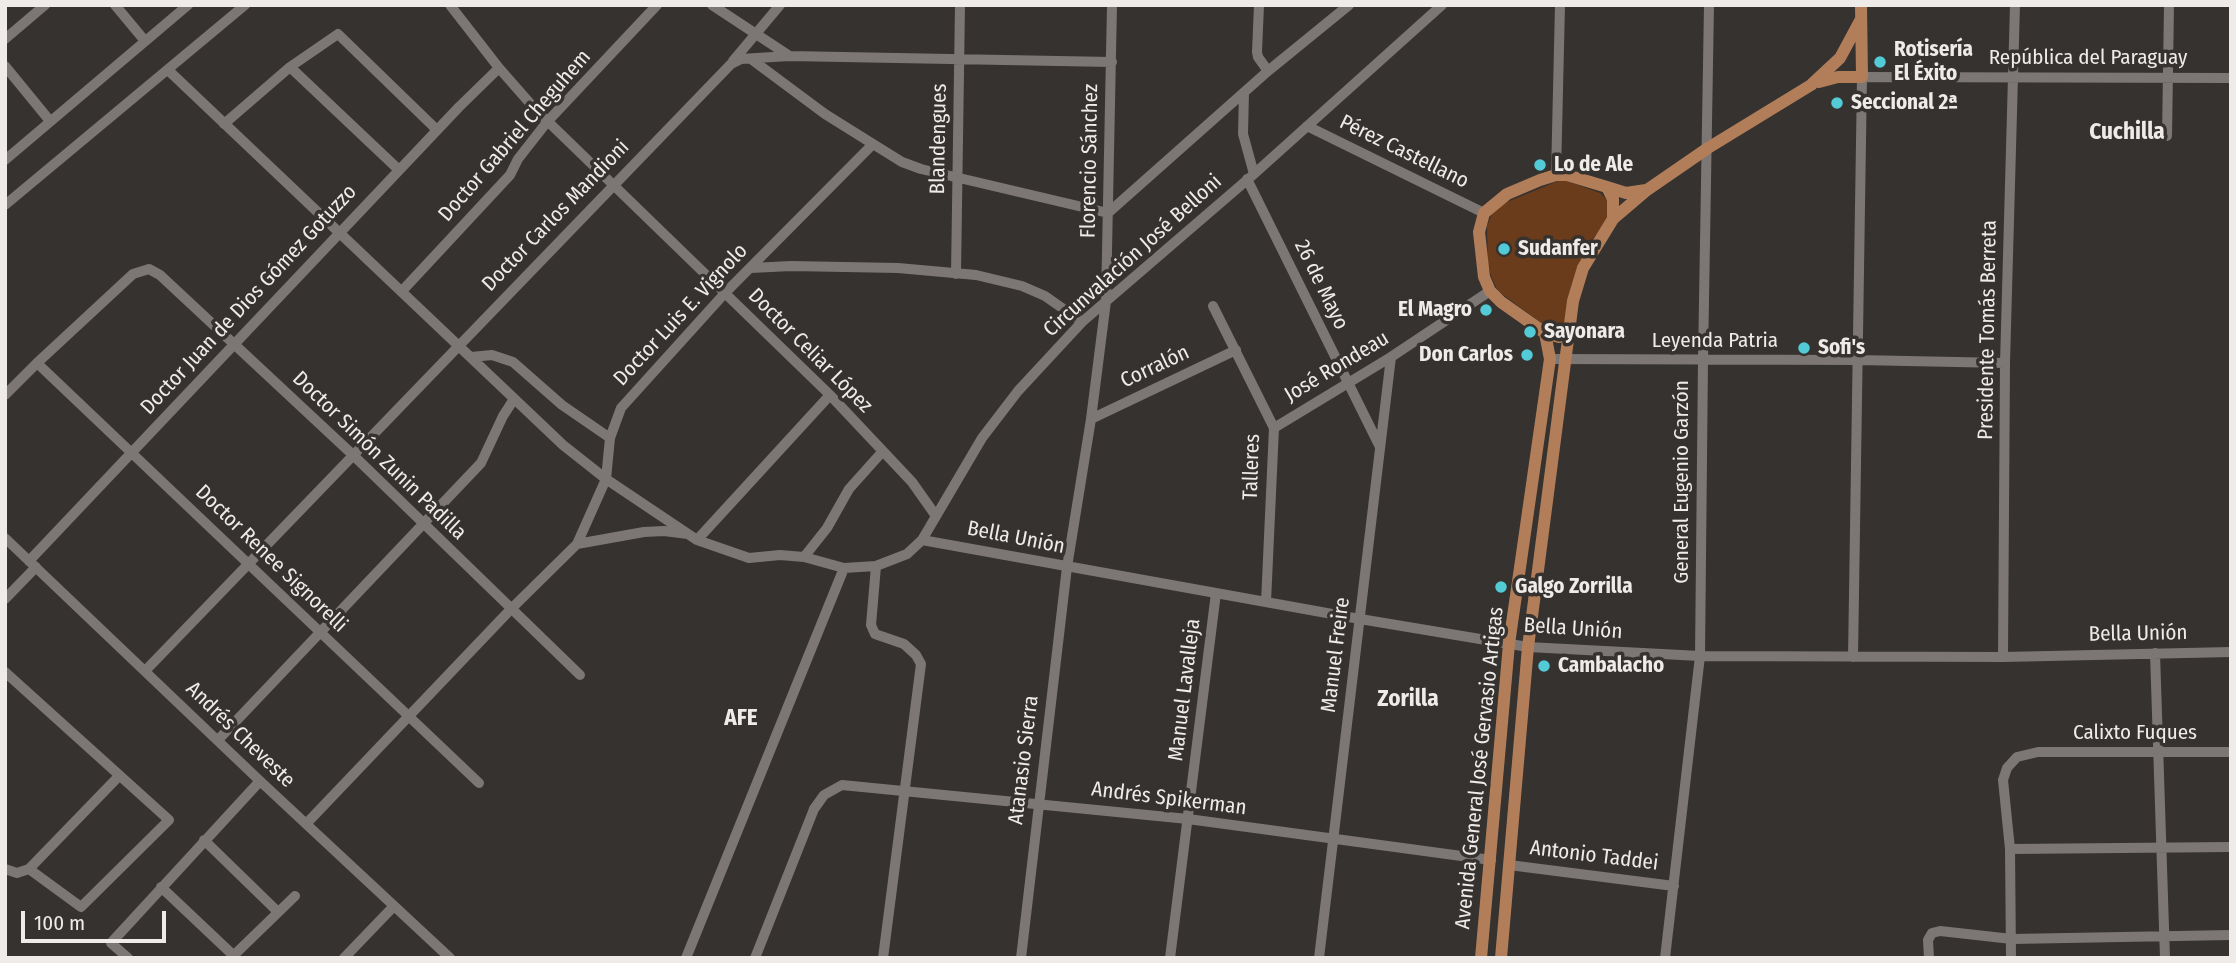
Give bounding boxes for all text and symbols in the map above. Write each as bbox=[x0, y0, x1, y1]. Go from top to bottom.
place label: Rotisería El Éxito bbox=[1894, 37, 1973, 87]
street label: Doctor Gabriel Cheguhem bbox=[434, 45, 596, 227]
street label: República del Paraguay bbox=[1989, 45, 2187, 71]
marker: Rotisería El Éxito bbox=[1872, 54, 1888, 70]
street label: Blandengues bbox=[925, 83, 953, 195]
street label: Florencio Sánchez bbox=[1076, 84, 1104, 238]
place label: Seccional 2ª bbox=[1851, 90, 1958, 116]
marker: Seccional 2ª bbox=[1829, 95, 1845, 111]
street label: Pérez Castellano bbox=[1335, 110, 1473, 194]
district label: Cuchilla bbox=[2089, 119, 2165, 147]
street label: Doctor Carlos Mandioni bbox=[477, 135, 635, 297]
place label: Lo de Ale bbox=[1554, 152, 1633, 178]
marker: Lo de Ale bbox=[1532, 157, 1548, 173]
street label: Circunvalación José Belloni bbox=[1039, 169, 1227, 343]
street label: Doctor Juan de Dios Gómez Gotuzzo bbox=[136, 180, 362, 420]
street label: Presidente Tomás Berreta bbox=[1973, 220, 2003, 440]
street label: 26 de Mayo bbox=[1289, 236, 1353, 334]
place label: Sudanfer bbox=[1518, 236, 1598, 262]
street label: Doctor Luis E. Vignolo bbox=[609, 239, 753, 391]
marker: Sudanfer bbox=[1496, 241, 1512, 257]
street label: Doctor Celiar López bbox=[743, 284, 877, 418]
place label: El Magro bbox=[1398, 297, 1472, 323]
marker: El Magro bbox=[1478, 302, 1494, 318]
place label: Sayonara bbox=[1544, 319, 1625, 345]
marker: Sayonara bbox=[1522, 324, 1538, 340]
street label: José Rondeau bbox=[1280, 326, 1394, 408]
street label: Leyenda Patria bbox=[1652, 328, 1778, 354]
place label: Sofi's bbox=[1818, 335, 1865, 361]
street label: Corralón bbox=[1117, 340, 1193, 394]
marker: Sofi's bbox=[1796, 340, 1812, 356]
place label: Don Carlos bbox=[1419, 342, 1513, 368]
marker: Don Carlos bbox=[1519, 347, 1535, 363]
street label: Doctor Simón Zunin Padilla bbox=[287, 366, 471, 546]
street label: General Eugenio Garzón bbox=[1669, 380, 1695, 584]
street label: Talleres bbox=[1238, 433, 1266, 501]
street label: Doctor Renee Signorelli bbox=[190, 480, 352, 638]
street label: Bella Unión bbox=[965, 516, 1067, 560]
place label: Galgo Zorrilla bbox=[1515, 574, 1633, 600]
marker: Galgo Zorrilla bbox=[1493, 579, 1509, 595]
street label: Manuel Freire bbox=[1316, 596, 1356, 714]
street label: Avenida General José Gervasio Artigas bbox=[1451, 606, 1509, 930]
street label: Bella Unión bbox=[1523, 613, 1623, 645]
street label: Manuel Lavalleja bbox=[1164, 617, 1206, 763]
street label: Bella Unión bbox=[2088, 621, 2188, 647]
place label: Cambalacho bbox=[1558, 653, 1664, 679]
marker: Cambalacho bbox=[1536, 658, 1552, 674]
street label: Andrés Cheveste bbox=[180, 677, 300, 793]
district label: Zorilla bbox=[1377, 686, 1439, 714]
street label: Atanasio Sierra bbox=[1004, 694, 1044, 826]
district label: AFE bbox=[724, 705, 758, 733]
street label: Calixto Fuques bbox=[2073, 720, 2197, 746]
street label: Andrés Spikerman bbox=[1090, 777, 1248, 821]
street label: Antonio Taddei bbox=[1528, 836, 1660, 876]
scale bar bbox=[24, 897, 170, 941]
text: 100 m bbox=[34, 910, 85, 936]

